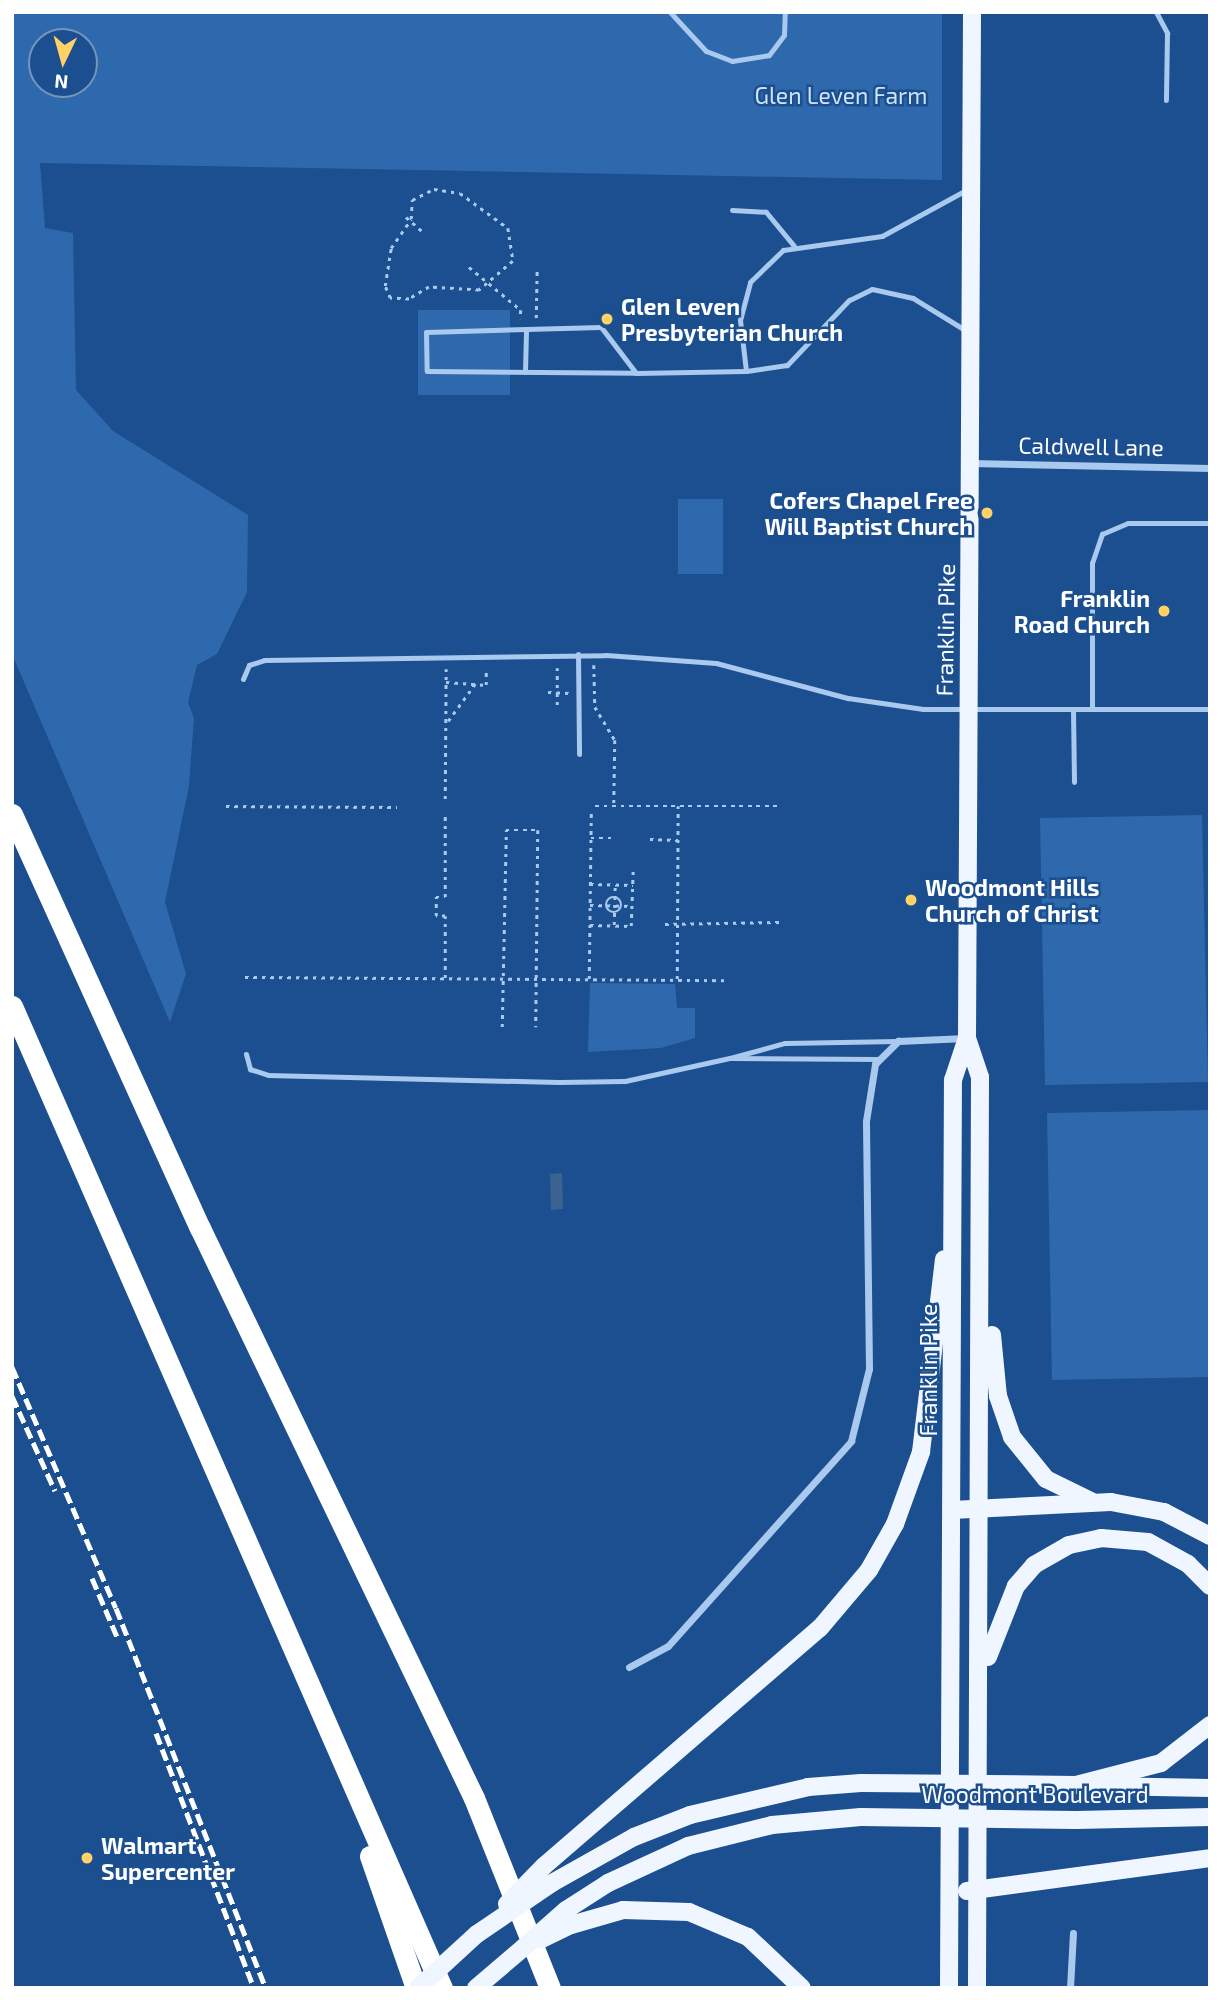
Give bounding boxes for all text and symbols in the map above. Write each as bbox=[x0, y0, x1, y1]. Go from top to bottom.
north arrow bbox=[28, 28, 98, 98]
text: N bbox=[53, 70, 69, 94]
park label: Glen Leven Farm bbox=[755, 81, 927, 109]
place label: Glen Leven Presbyterian Church bbox=[621, 292, 843, 346]
marker: Glen Leven Presbyterian Church bbox=[599, 311, 615, 327]
street label: Caldwell Lane bbox=[1018, 431, 1164, 461]
place label: Cofers Chapel Free Will Baptist Church bbox=[764, 486, 973, 540]
marker: Cofers Chapel Free Will Baptist Church bbox=[979, 505, 995, 521]
street label: Franklin Pike bbox=[930, 563, 960, 697]
place label: Franklin Road Church bbox=[1014, 584, 1150, 638]
marker: Franklin Road Church bbox=[1156, 603, 1172, 619]
place label: Woodmont Hills Church of Christ bbox=[925, 873, 1100, 927]
marker: Woodmont Hills Church of Christ bbox=[903, 892, 919, 908]
street label: Franklin Pike bbox=[914, 1304, 942, 1436]
street label: Woodmont Boulevard bbox=[921, 1780, 1149, 1808]
place label: Walmart Supercenter bbox=[101, 1831, 235, 1885]
marker: Walmart Supercenter bbox=[79, 1850, 95, 1866]

